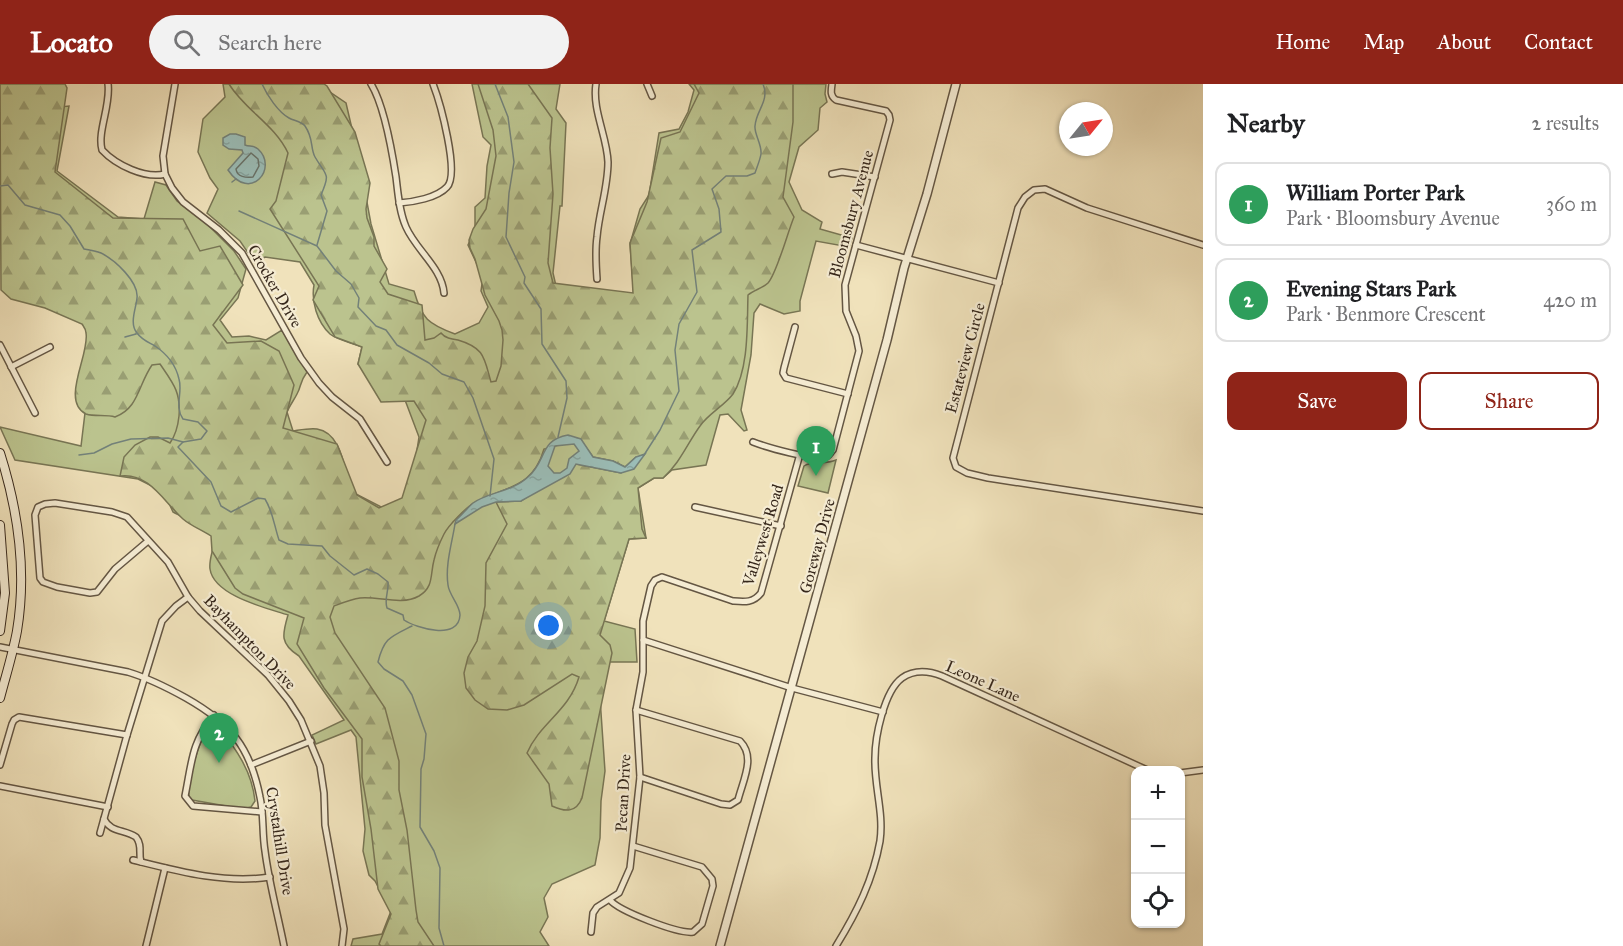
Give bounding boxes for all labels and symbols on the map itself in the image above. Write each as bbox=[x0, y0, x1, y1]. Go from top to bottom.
north arrow bbox=[1059, 102, 1113, 156]
street label: Bloomsbury Avenue bbox=[825, 148, 877, 280]
street label: Crocker Drive bbox=[244, 241, 306, 331]
street label: Estateview Circle bbox=[941, 300, 989, 415]
pin: 1 bbox=[796, 426, 836, 476]
street label: Valleywest Road bbox=[738, 482, 787, 589]
street label: Goreway Drive bbox=[795, 496, 839, 595]
street label: Bayhampton Drive bbox=[200, 591, 300, 694]
your location bbox=[534, 611, 563, 640]
street label: Leone Lane bbox=[943, 656, 1023, 706]
pin: 2 bbox=[200, 714, 238, 763]
street label: Pecan Drive bbox=[611, 753, 635, 832]
street label: Crystalhill Drive bbox=[262, 785, 298, 897]

